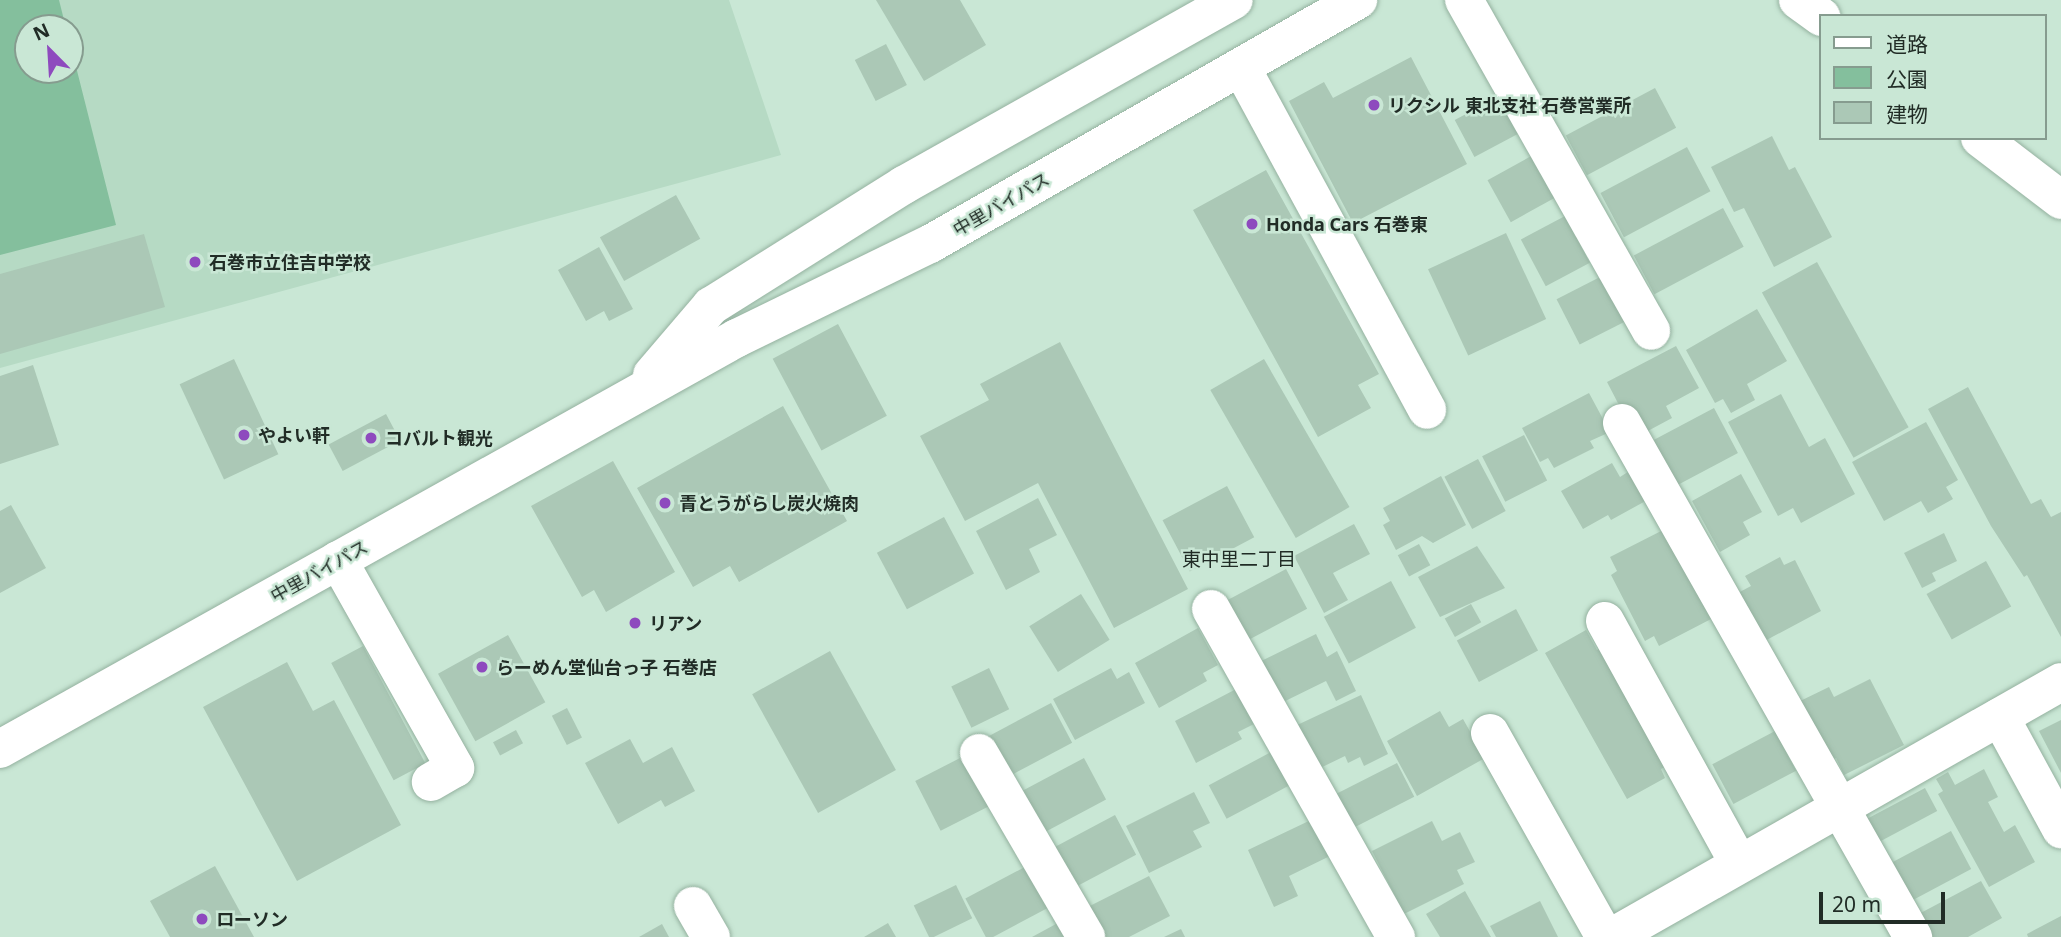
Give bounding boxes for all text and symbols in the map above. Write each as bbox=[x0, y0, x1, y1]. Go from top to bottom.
north arrow bbox=[14, 14, 84, 84]
legend bbox=[1820, 14, 2047, 140]
text: N bbox=[29, 17, 54, 47]
text: 道路 bbox=[1886, 30, 1928, 58]
text: 公園 bbox=[1886, 65, 1928, 93]
place label: リクシル 東北支社 石巻営業所 bbox=[1388, 94, 1631, 116]
marker: リクシル 東北支社 石巻営業所 bbox=[1366, 97, 1382, 113]
text: 建物 bbox=[1886, 100, 1928, 128]
street label: 中里バイパス bbox=[949, 168, 1053, 240]
place label: Honda Cars 石巻東 bbox=[1266, 213, 1428, 235]
marker: Honda Cars 石巻東 bbox=[1244, 216, 1260, 232]
place label: 石巻市立住吉中学校 bbox=[209, 251, 371, 273]
marker: 石巻市立住吉中学校 bbox=[187, 254, 203, 270]
place label: やよい軒 bbox=[258, 424, 330, 446]
marker: やよい軒 bbox=[236, 427, 252, 443]
place label: コバルト観光 bbox=[385, 427, 493, 449]
marker: コバルト観光 bbox=[363, 430, 379, 446]
place label: 青とうがらし炭火焼肉 bbox=[679, 492, 859, 514]
marker: 青とうがらし炭火焼肉 bbox=[657, 495, 673, 511]
street label: 中里バイパス bbox=[267, 535, 371, 607]
district label: 東中里二丁目 bbox=[1182, 549, 1296, 571]
place label: リアン bbox=[649, 612, 703, 634]
marker: リアン bbox=[627, 615, 643, 631]
place label: らーめん堂仙台っ子 石巻店 bbox=[496, 656, 717, 678]
marker: らーめん堂仙台っ子 石巻店 bbox=[474, 659, 490, 675]
scale bar bbox=[1823, 878, 1949, 922]
text: 20 m bbox=[1832, 890, 1881, 918]
place label: ローソン bbox=[216, 908, 288, 930]
marker: ローソン bbox=[194, 911, 210, 927]

